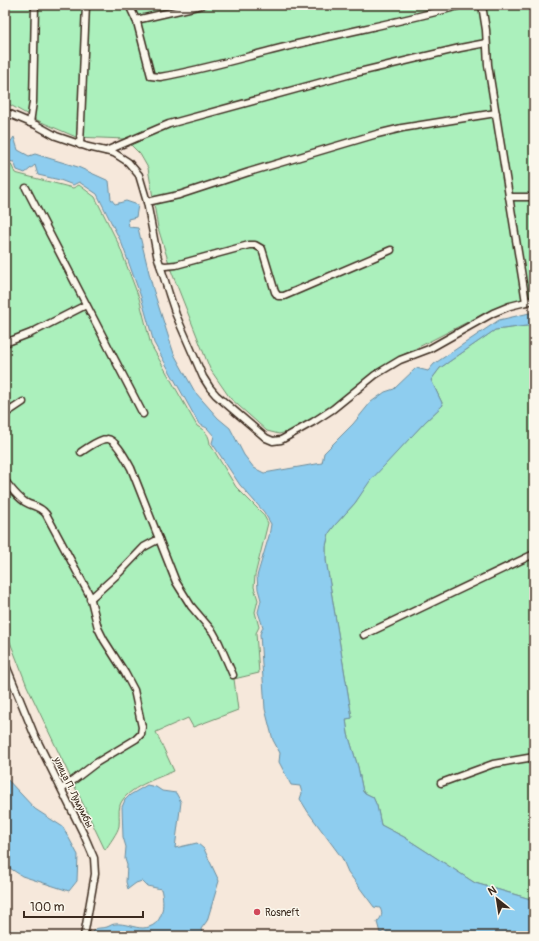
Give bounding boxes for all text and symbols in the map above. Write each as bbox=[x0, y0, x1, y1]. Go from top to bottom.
street label: улица П. Лумумбы bbox=[50, 754, 95, 830]
north arrow bbox=[477, 879, 517, 919]
text: N bbox=[486, 883, 499, 898]
scale bar bbox=[24, 893, 143, 919]
text: 100 m bbox=[30, 900, 65, 915]
marker: Rosneft bbox=[252, 907, 262, 917]
place label: Rosneft bbox=[265, 907, 300, 919]

